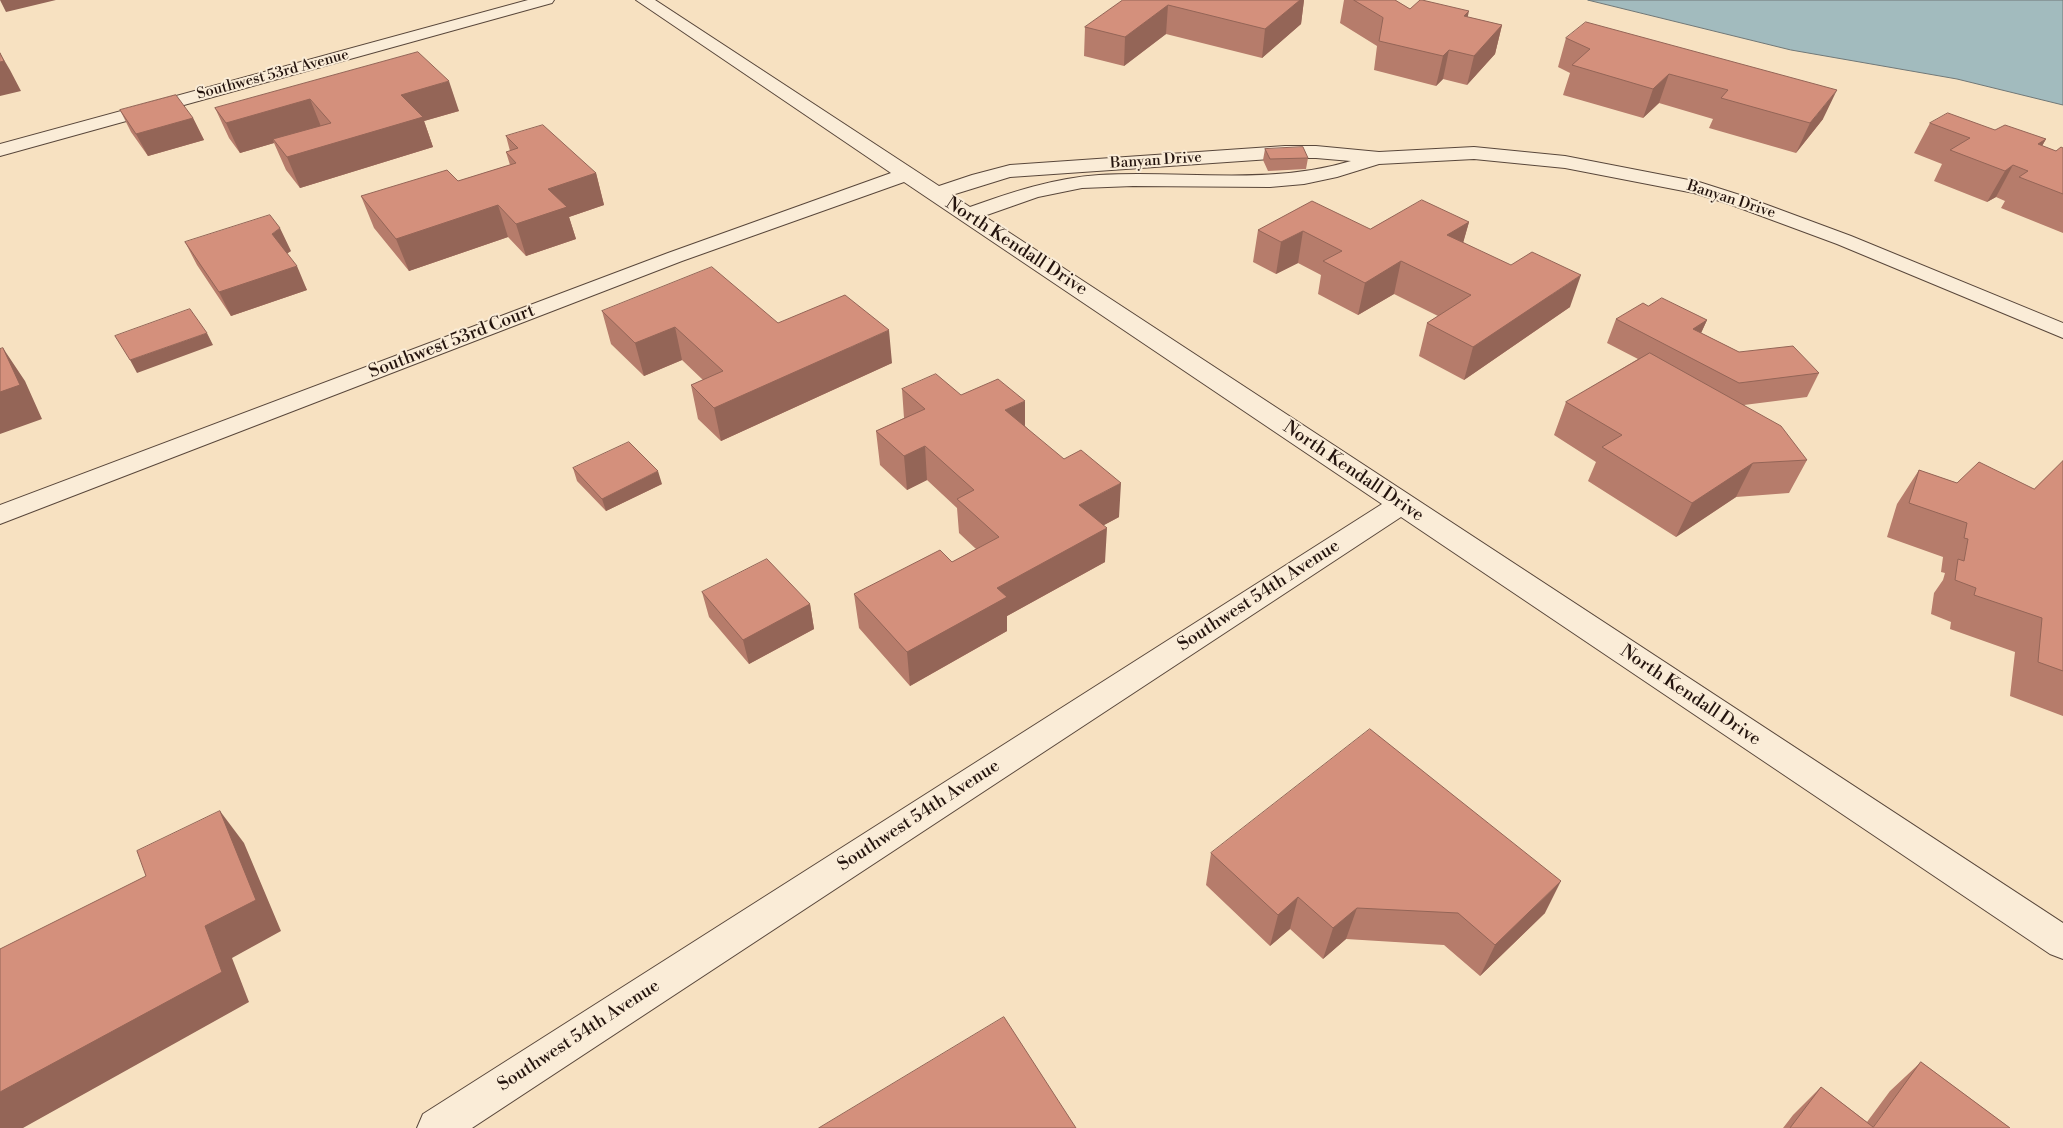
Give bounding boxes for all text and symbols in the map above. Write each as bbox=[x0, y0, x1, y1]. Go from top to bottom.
street label: Southwest 53rd Avenue bbox=[195, 46, 351, 104]
street label: Banyan Drive bbox=[1109, 149, 1203, 173]
street label: Banyan Drive bbox=[1684, 177, 1778, 223]
street label: North Kendall Drive bbox=[941, 193, 1091, 301]
street label: Southwest 53rd Court bbox=[366, 300, 538, 384]
street label: North Kendall Drive bbox=[1279, 417, 1427, 527]
street label: Southwest 54th Avenue bbox=[1174, 536, 1344, 656]
street label: North Kendall Drive bbox=[1616, 641, 1764, 751]
street label: Southwest 54th Avenue bbox=[834, 756, 1004, 876]
street label: Southwest 54th Avenue bbox=[494, 976, 664, 1096]

